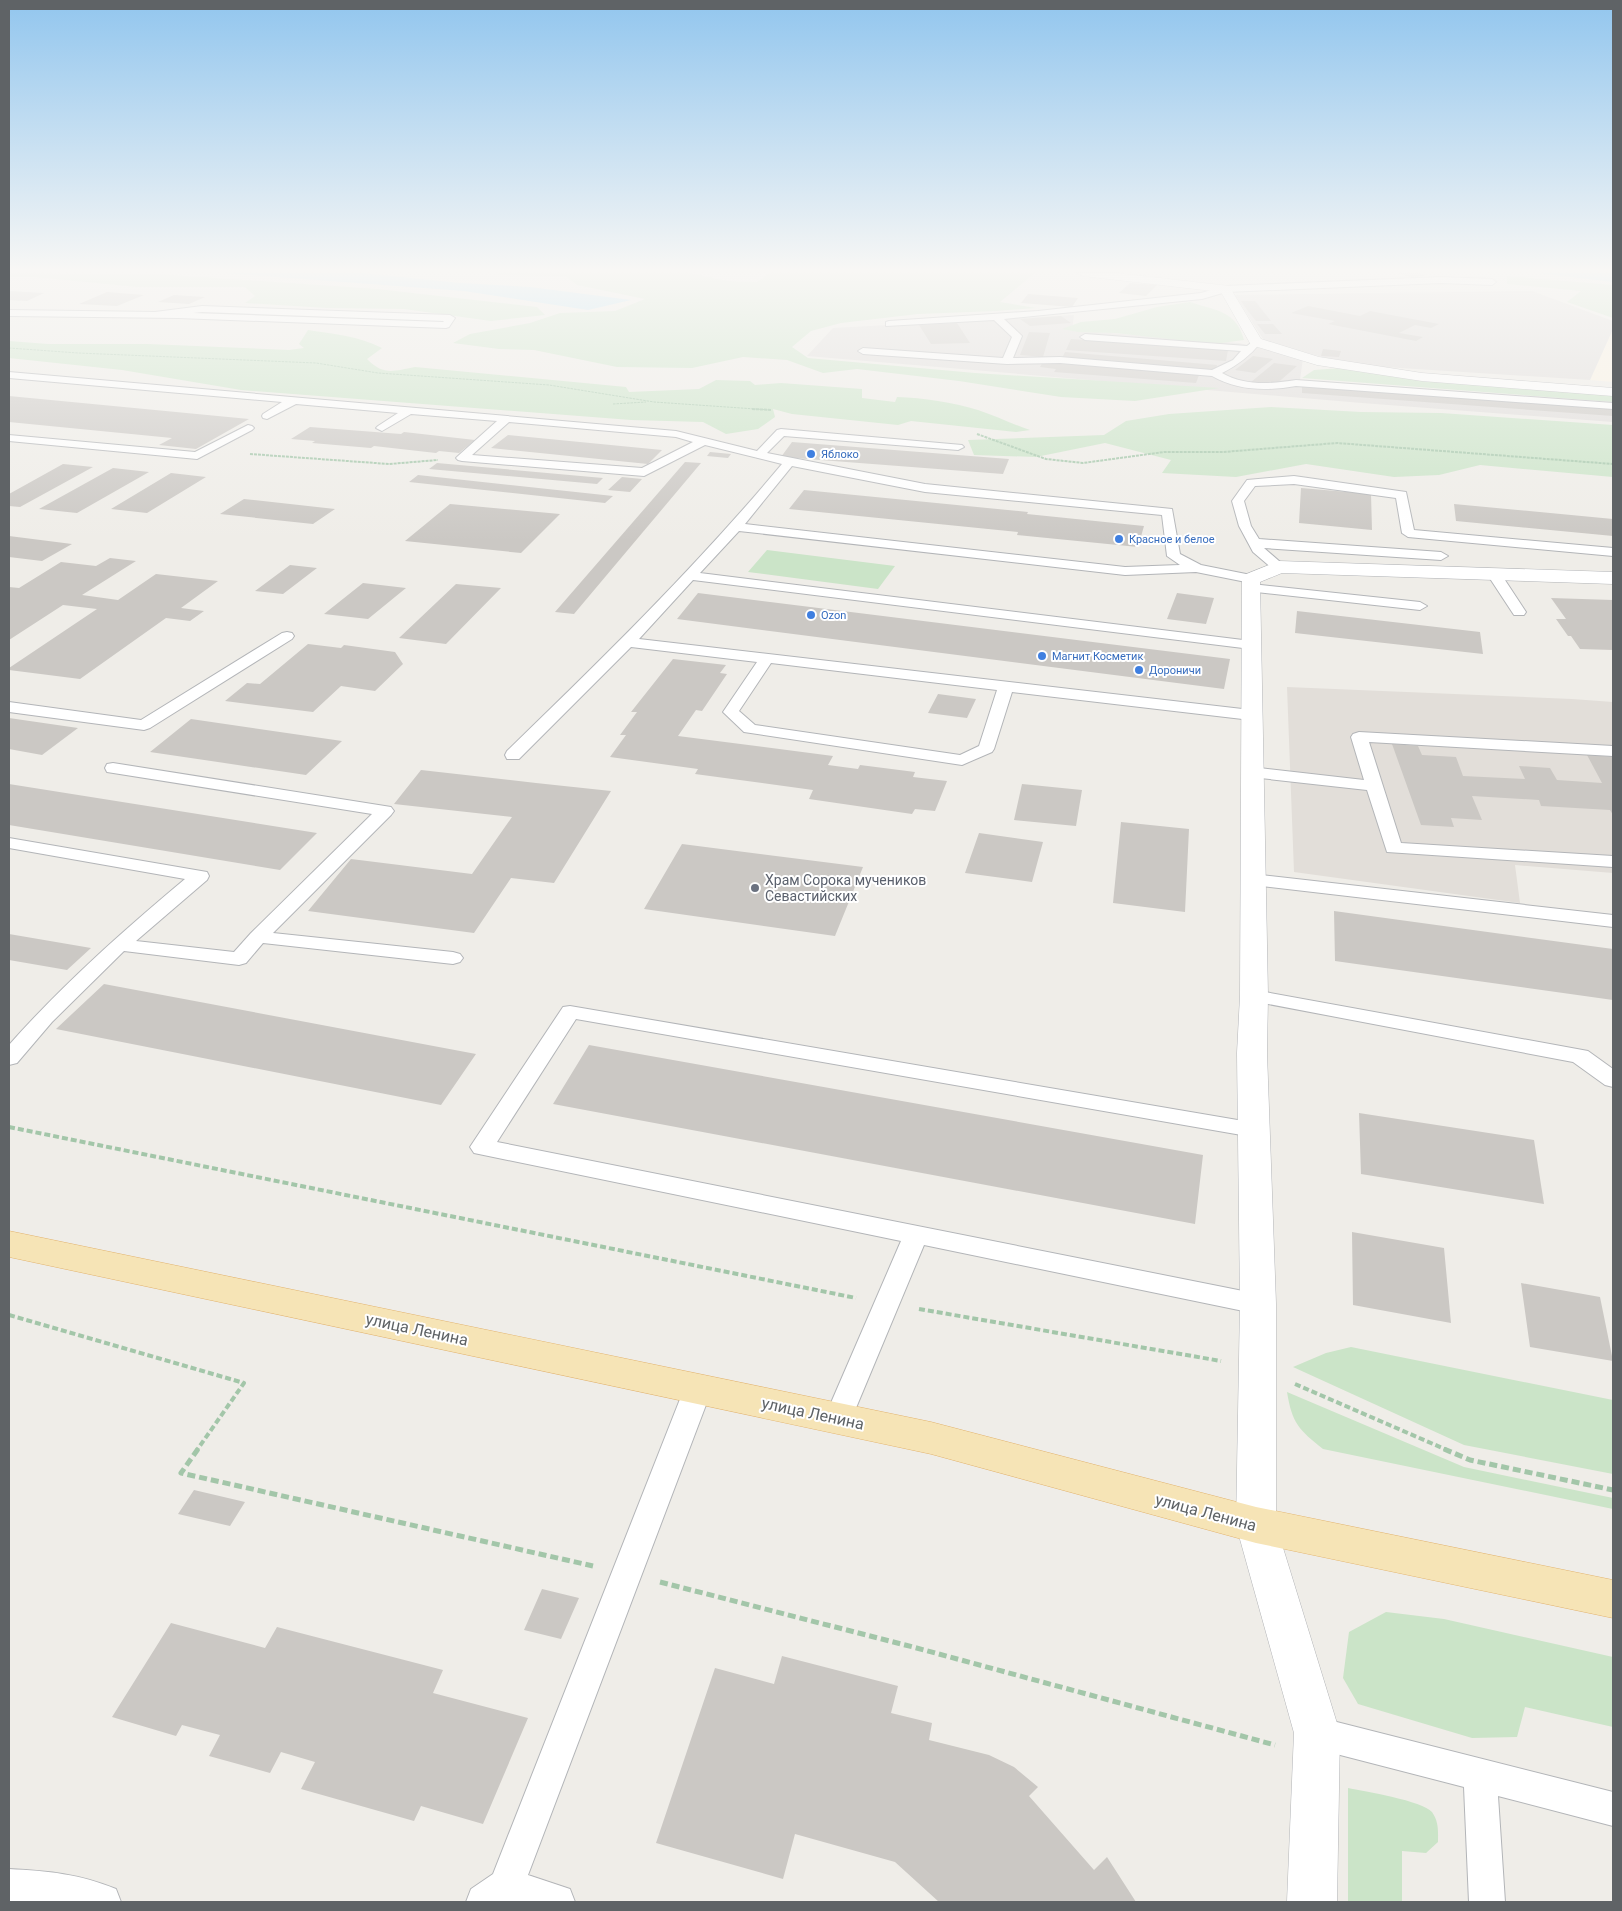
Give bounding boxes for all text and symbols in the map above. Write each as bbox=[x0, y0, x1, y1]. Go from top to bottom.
marker: Яблоко bbox=[805, 448, 817, 460]
place label: Яблоко bbox=[821, 448, 859, 461]
marker: Красное и белое bbox=[1113, 533, 1125, 545]
place label: Красное и белое bbox=[1129, 533, 1215, 546]
marker: Ozon bbox=[805, 609, 817, 621]
place label: Ozon bbox=[821, 609, 846, 622]
marker: Магнит Косметик bbox=[1036, 650, 1048, 662]
place label: Магнит Косметик bbox=[1052, 650, 1143, 663]
marker: Дороничи bbox=[1133, 664, 1145, 676]
place label: Дороничи bbox=[1149, 664, 1201, 677]
place label: Храм Сорока мучеников Севастийских bbox=[765, 872, 926, 904]
marker: Храм Сорока мучеников Севастийских bbox=[749, 882, 761, 894]
street label: улица Ленина bbox=[364, 1309, 470, 1350]
street label: улица Ленина bbox=[760, 1393, 866, 1434]
street label: улица Ленина bbox=[1153, 1490, 1259, 1535]

